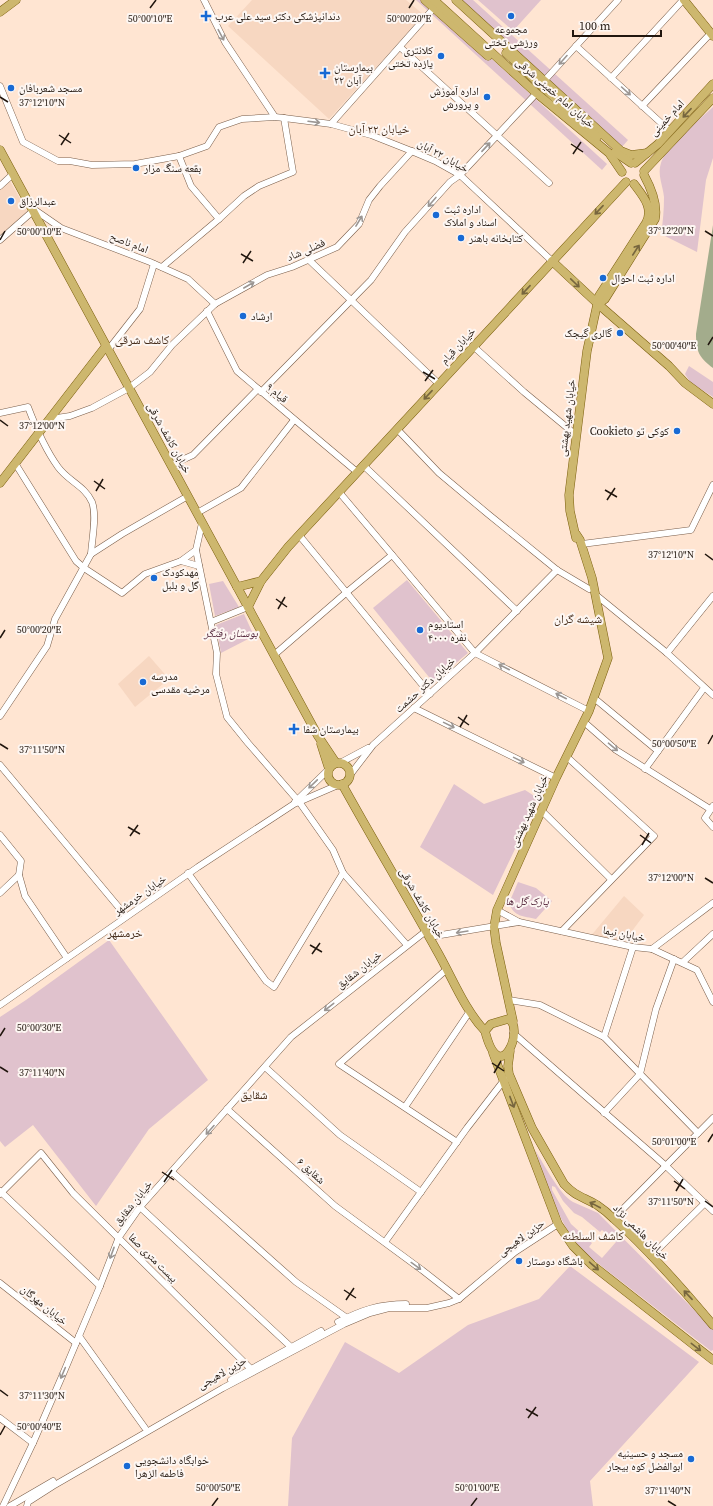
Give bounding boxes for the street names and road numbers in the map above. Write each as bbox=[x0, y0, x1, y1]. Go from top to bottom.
street label: خیابان امام خمینی شرقی bbox=[512, 55, 598, 131]
street label: امام خمینی bbox=[646, 97, 688, 139]
street label: خیابان ۲۲ آبان bbox=[415, 136, 471, 176]
street label: امام ناصح bbox=[108, 229, 150, 257]
street label: فضلی شاد bbox=[284, 235, 328, 265]
street label: خیابان قیام bbox=[437, 324, 479, 368]
street label: خیابان شهید بهشتی bbox=[555, 378, 579, 457]
street label: قیام ۹ bbox=[263, 379, 291, 407]
street label: خیابان کاشف شرقی bbox=[143, 400, 195, 476]
street label: خیابان دکتر حشمت bbox=[392, 654, 458, 716]
street label: خیابان شهید بهشتی bbox=[506, 772, 552, 850]
street label: خیابان کاشف شرقی bbox=[396, 865, 448, 941]
street label: خیابان خرمشهر bbox=[110, 871, 169, 919]
street label: خیابان نیما bbox=[602, 923, 646, 945]
street label: خیابان شقایق bbox=[333, 948, 385, 992]
street label: شقایق ۶ bbox=[294, 1155, 328, 1187]
street label: خیابان شقایق bbox=[110, 1177, 156, 1229]
street label: خیابان هاشمی نژاد bbox=[610, 1201, 672, 1263]
street label: حزین لاهیجی bbox=[495, 1216, 547, 1260]
street label: بیست متری صفا bbox=[125, 1230, 181, 1286]
street label: خیابان مهرگان bbox=[18, 1282, 70, 1328]
street label: حزین لاهیجی bbox=[195, 1353, 249, 1393]

